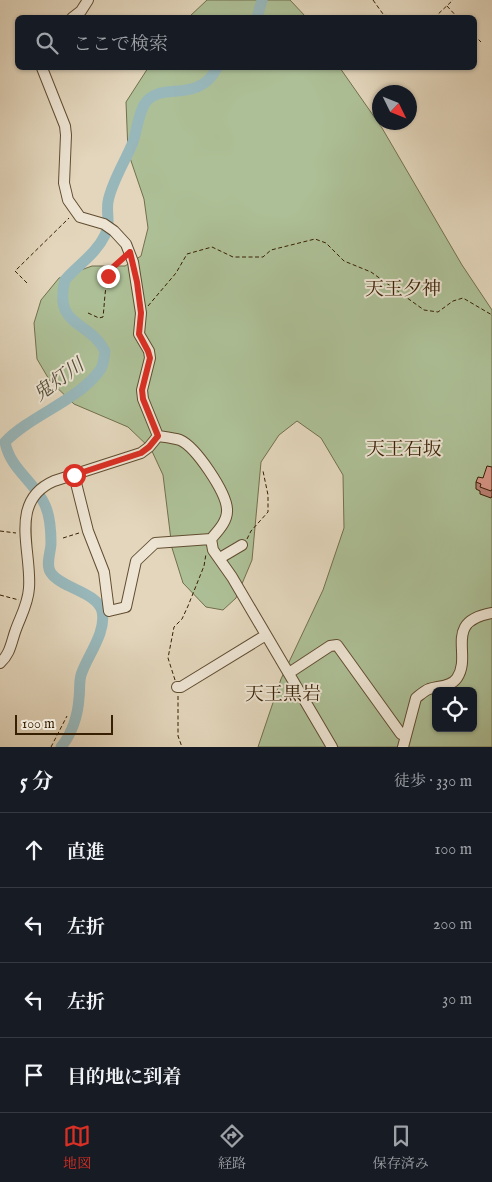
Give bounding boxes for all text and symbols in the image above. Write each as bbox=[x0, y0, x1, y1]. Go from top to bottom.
search box bbox=[15, 15, 477, 70]
icon: search bbox=[33, 29, 61, 57]
text: ここで検索 bbox=[73, 33, 168, 57]
north arrow bbox=[372, 85, 417, 130]
route end bbox=[97, 265, 120, 288]
district label: 天王夕神 bbox=[365, 278, 441, 302]
water label: 鬼灯川 bbox=[29, 353, 91, 407]
district label: 天王石坂 bbox=[366, 438, 442, 462]
route start bbox=[63, 464, 86, 487]
district label: 天王黒岩 bbox=[245, 683, 321, 707]
map controls bbox=[432, 687, 477, 732]
button: locate bbox=[432, 687, 477, 732]
scale bar bbox=[15, 712, 112, 735]
text: 100 m bbox=[22, 715, 55, 733]
text: 5 分 bbox=[20, 769, 53, 796]
text: 徒歩 · 330 m bbox=[394, 772, 472, 792]
icon: ahead bbox=[20, 836, 48, 864]
text: 100 m bbox=[435, 840, 472, 860]
text: 直進 bbox=[67, 841, 105, 865]
icon: left bbox=[20, 911, 48, 939]
text: 200 m bbox=[433, 915, 472, 935]
text: 左折 bbox=[67, 916, 105, 940]
icon: left bbox=[20, 986, 48, 1014]
text: 30 m bbox=[442, 990, 472, 1010]
text: 左折 bbox=[67, 991, 105, 1015]
icon: arrive bbox=[20, 1061, 48, 1089]
text: 目的地に到着 bbox=[67, 1066, 181, 1090]
tab: 地図 bbox=[63, 1122, 91, 1173]
tab: 経路 bbox=[218, 1122, 246, 1173]
tab: 保存済み bbox=[373, 1122, 429, 1173]

